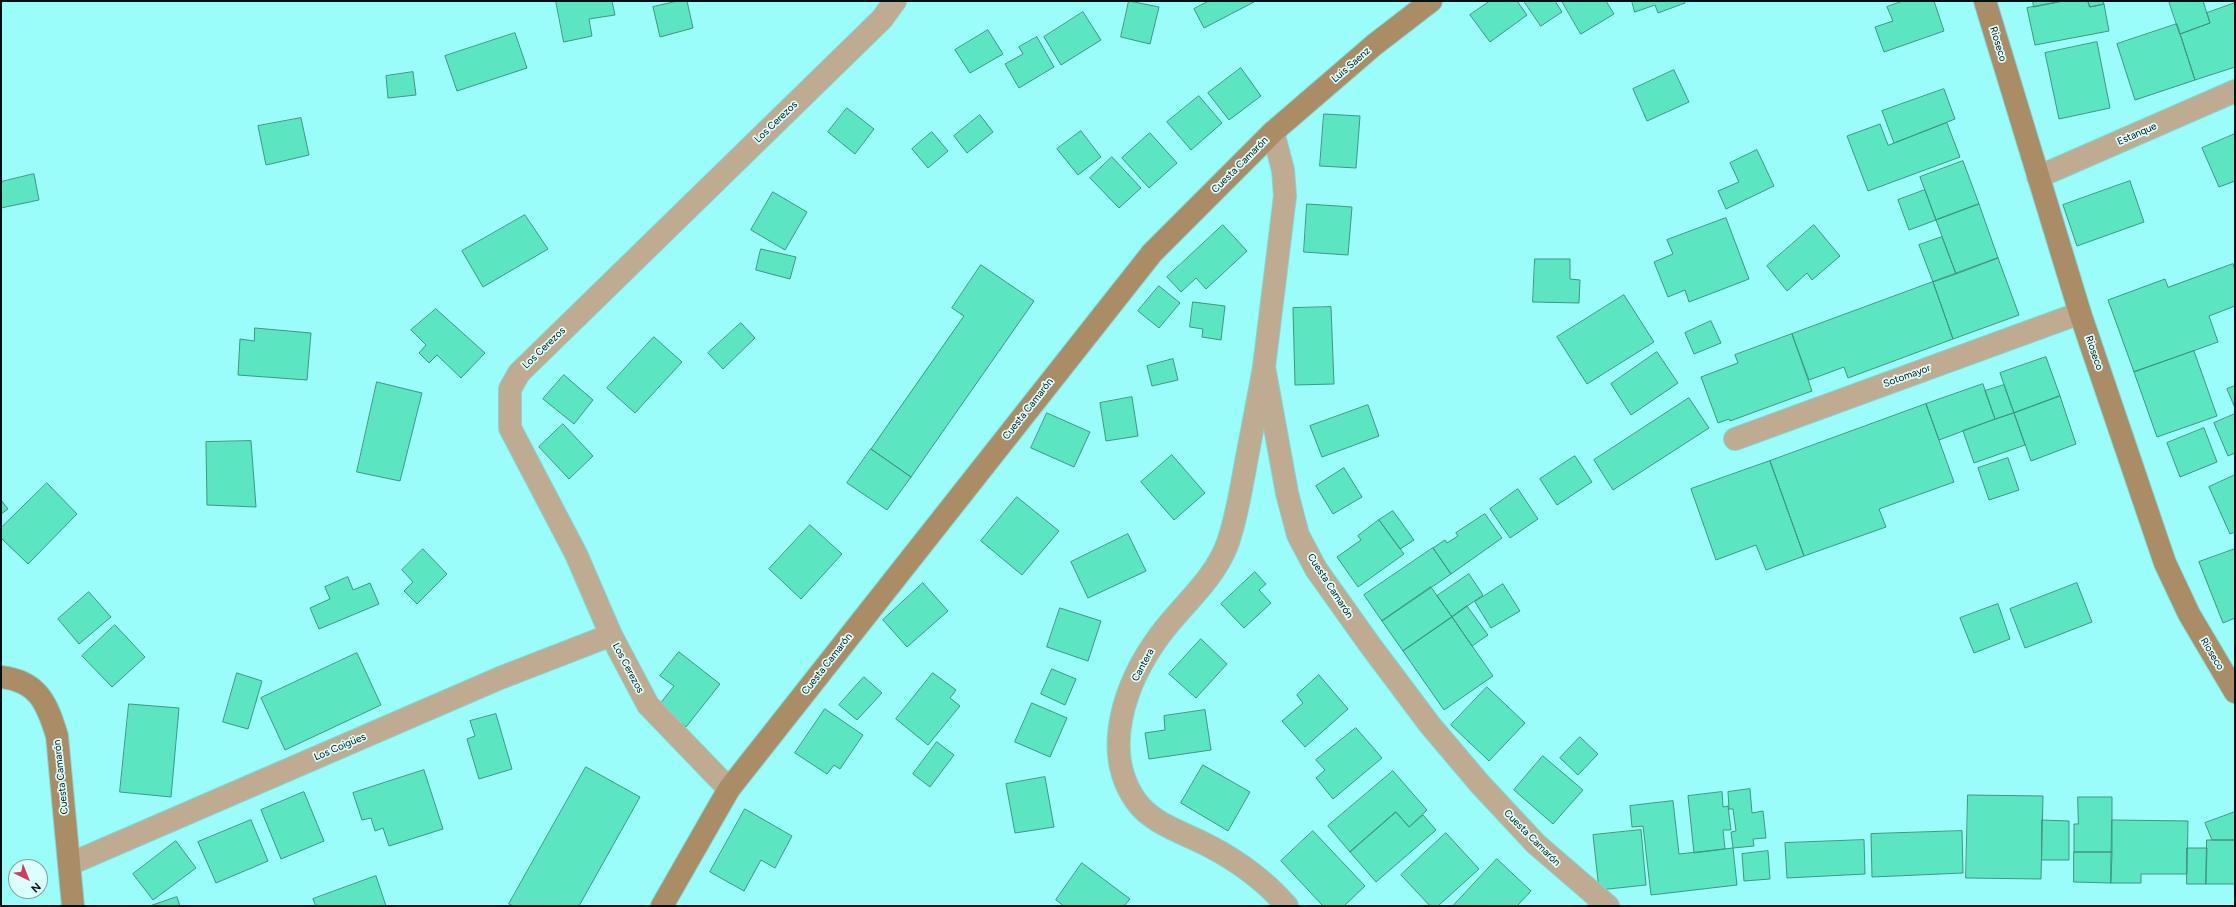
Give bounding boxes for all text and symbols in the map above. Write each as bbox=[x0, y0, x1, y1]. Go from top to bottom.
street label: Rioseco bbox=[1987, 25, 2009, 63]
street label: Luis Saenz bbox=[1329, 45, 1373, 85]
street label: Los Cerezos bbox=[752, 99, 800, 145]
street label: Estanque bbox=[2115, 120, 2159, 148]
street label: Cuesta Camarón bbox=[1209, 134, 1271, 196]
street label: Los Cerezos bbox=[520, 325, 568, 371]
street label: Rioseco bbox=[2083, 334, 2105, 372]
street label: Sotomayor bbox=[1882, 362, 1932, 390]
street label: Cuesta Camarón bbox=[1000, 376, 1056, 442]
street label: Cuesta Camarón bbox=[1305, 551, 1355, 621]
street label: Cuesta Camarón bbox=[799, 631, 855, 697]
street label: Rioseco bbox=[2198, 636, 2226, 672]
street label: Los Cerezos bbox=[610, 641, 646, 695]
street label: Cantera bbox=[1129, 646, 1157, 684]
street label: Los Coigües bbox=[312, 731, 368, 763]
street label: Cuesta Camarón bbox=[51, 739, 71, 815]
street label: Cuesta Camarón bbox=[1501, 807, 1563, 869]
north arrow bbox=[8, 859, 48, 899]
text: N bbox=[28, 880, 43, 895]

